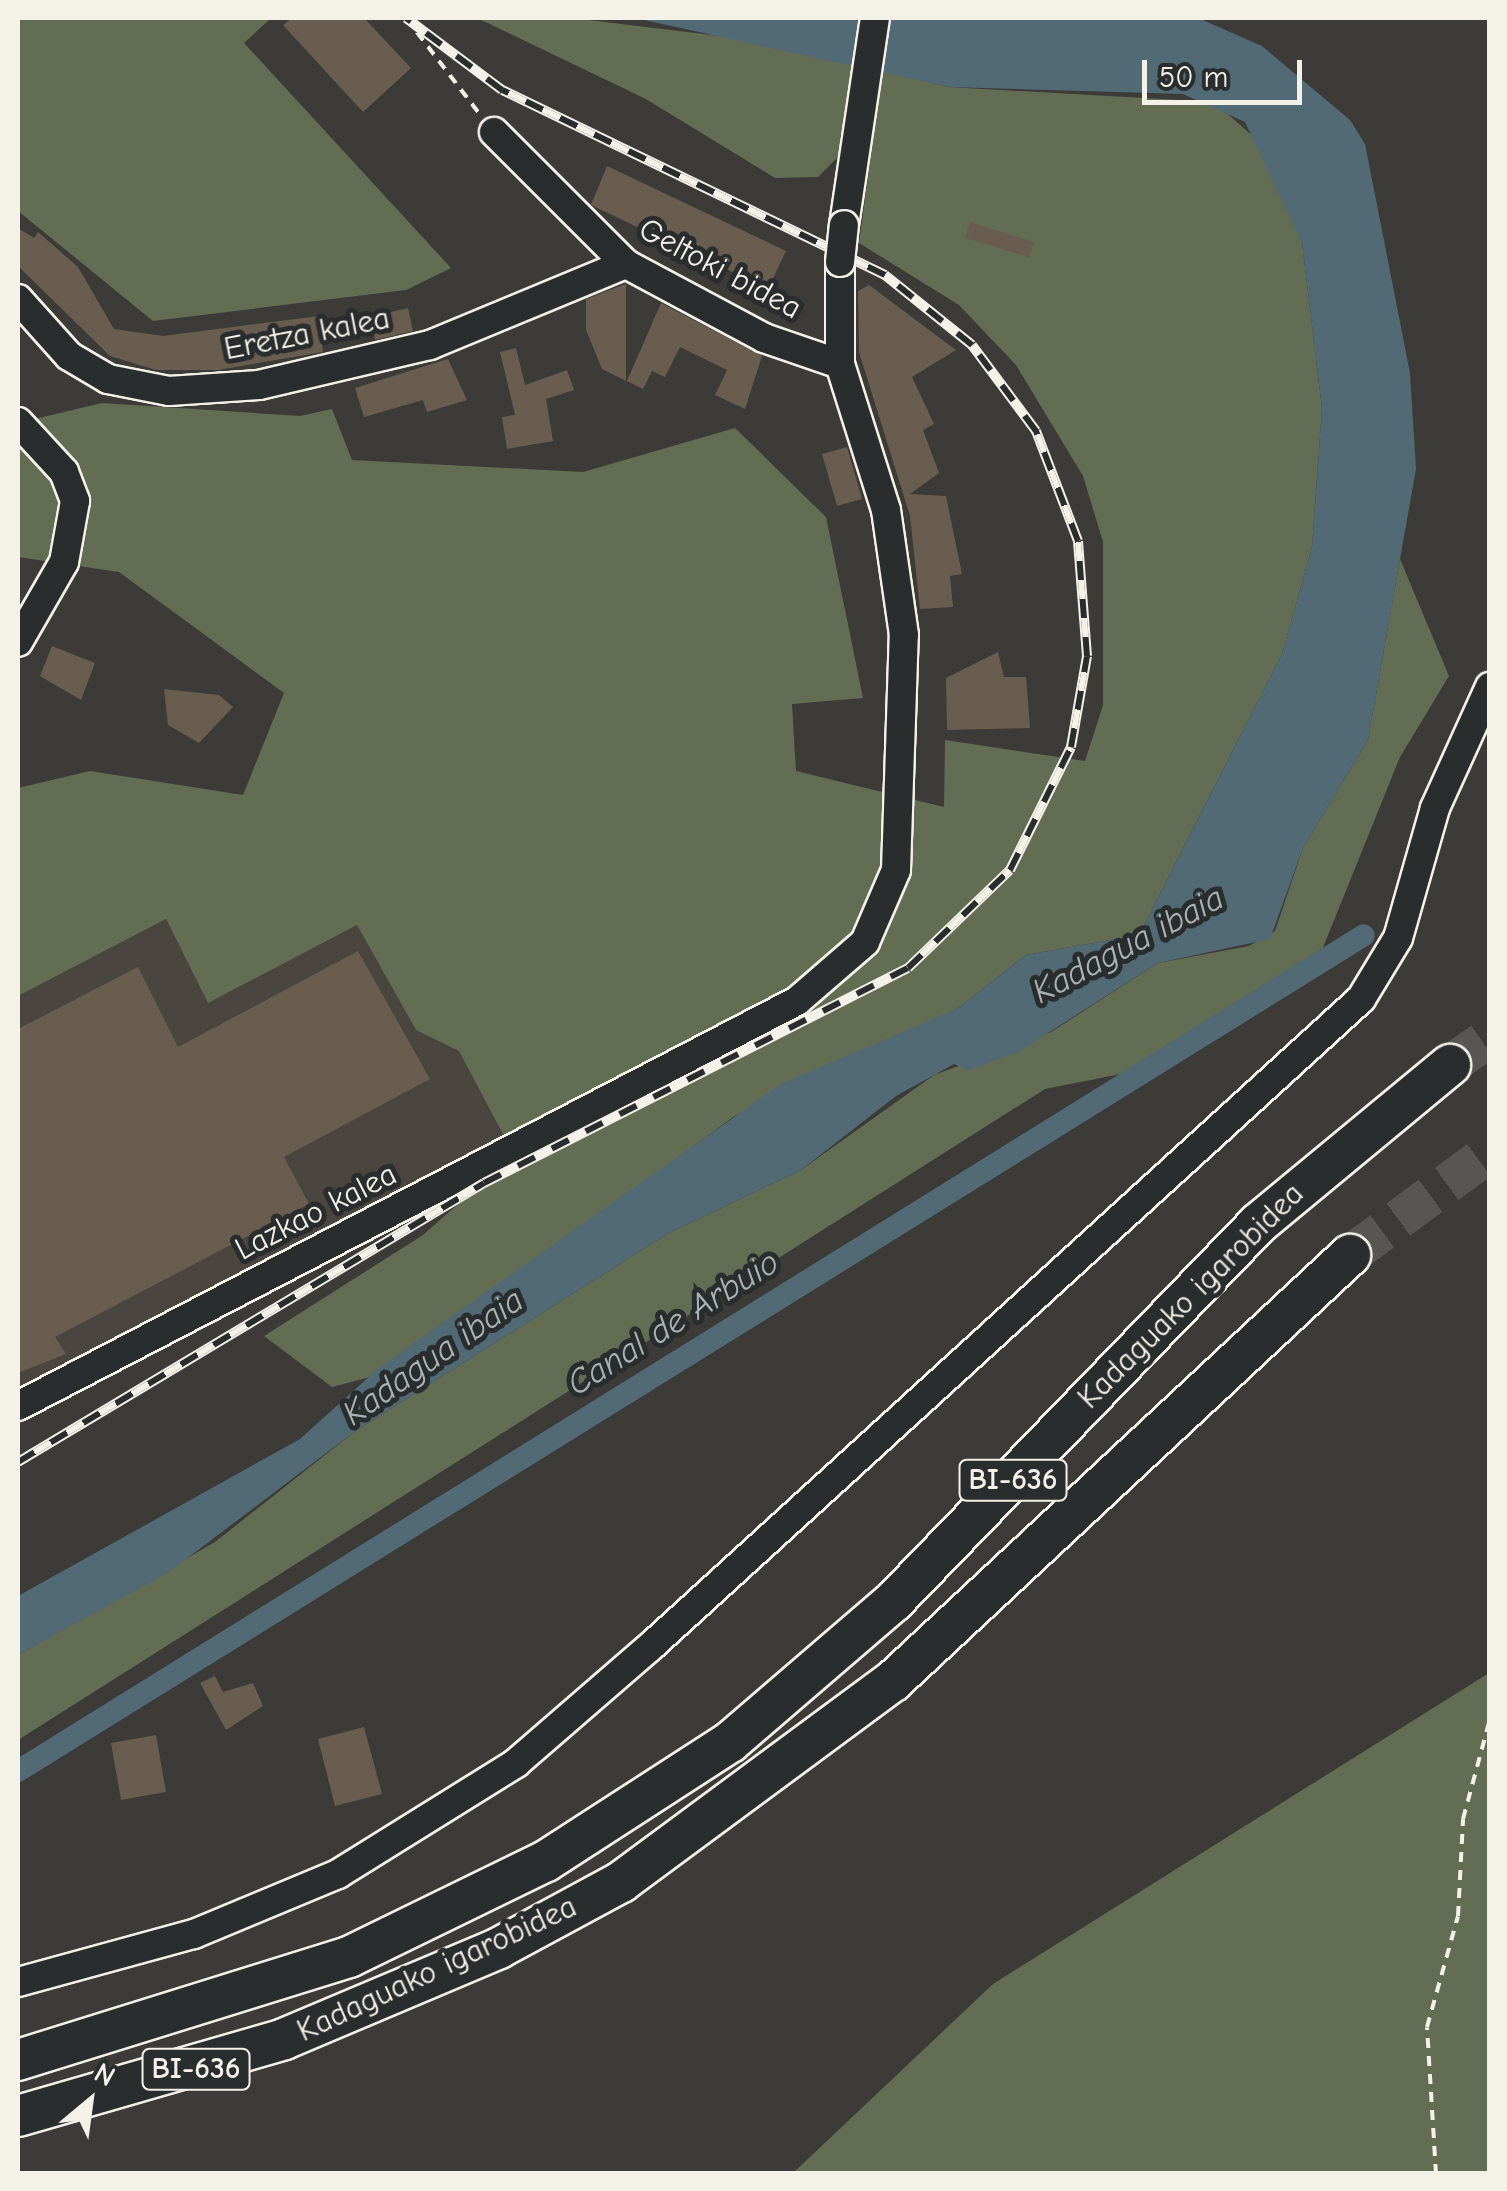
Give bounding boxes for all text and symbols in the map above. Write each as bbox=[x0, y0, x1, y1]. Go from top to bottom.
scale bar bbox=[1147, 40, 1307, 102]
text: 50 m bbox=[1159, 60, 1228, 95]
street label: Geltoki bidea bbox=[632, 210, 808, 328]
street label: Eretza kalea bbox=[221, 299, 393, 369]
water label: Kadagua ibaia bbox=[1025, 877, 1231, 1013]
street label: Lazkao kalea bbox=[229, 1155, 403, 1269]
street label: Kadaguako igarobidea bbox=[1070, 1175, 1312, 1417]
water label: Canal de Arbuio bbox=[559, 1241, 787, 1405]
water label: Kadagua ibaia bbox=[335, 1279, 531, 1435]
road number: BI-636 bbox=[958, 1455, 1068, 1505]
street label: Kadaguako igarobidea bbox=[291, 1887, 583, 2051]
road number: BI-636 bbox=[141, 2044, 251, 2094]
north arrow bbox=[40, 2051, 140, 2151]
text: N bbox=[89, 2056, 120, 2093]

